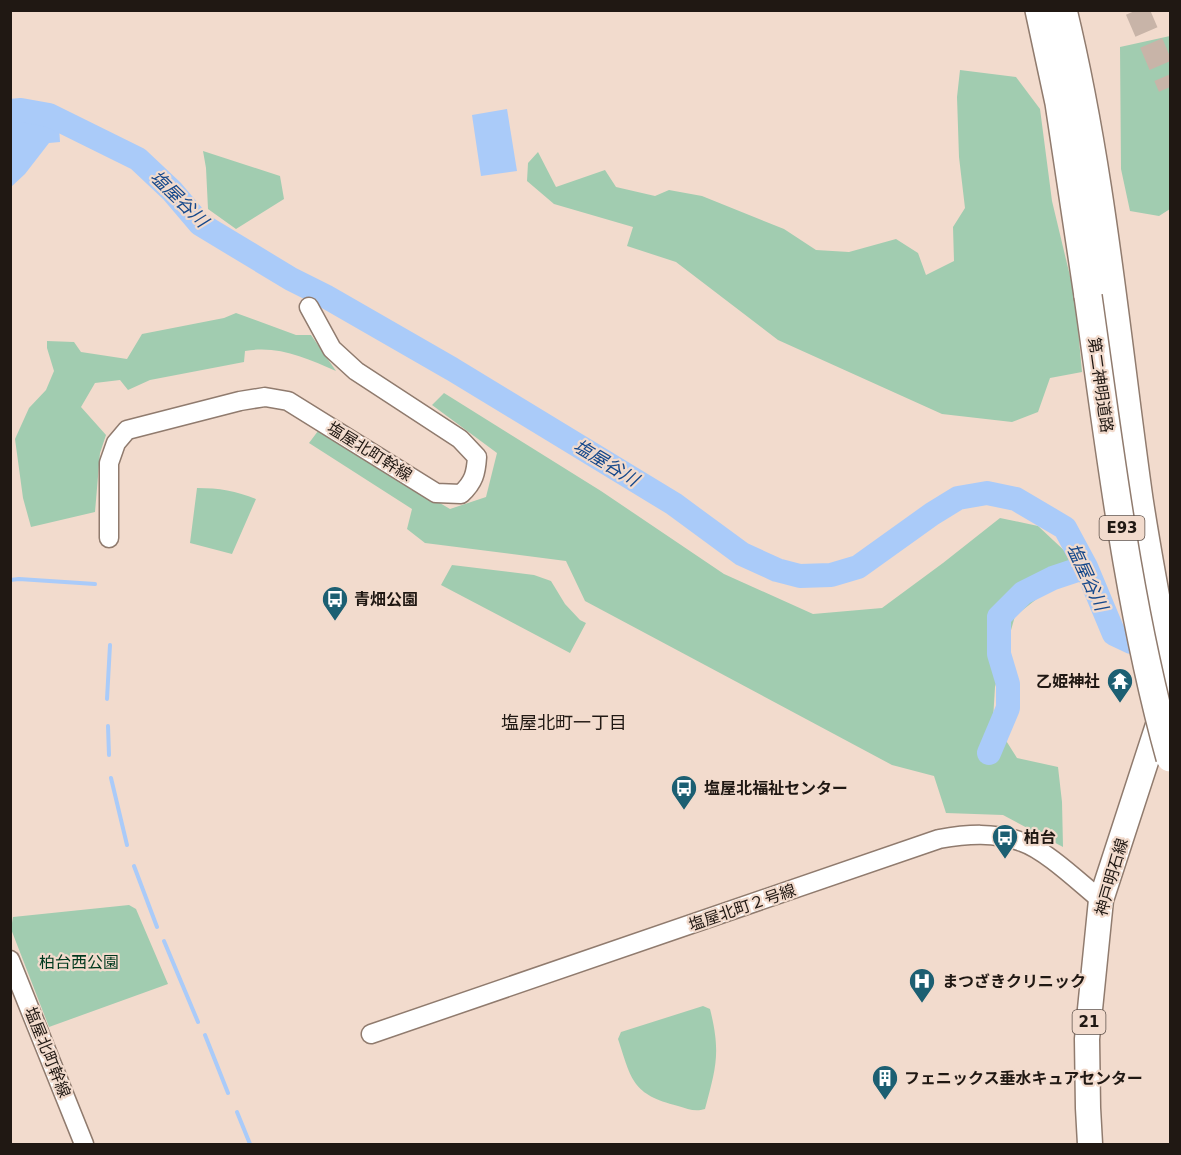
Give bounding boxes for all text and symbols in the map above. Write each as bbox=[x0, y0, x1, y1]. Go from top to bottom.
water label: 塩屋谷川 bbox=[146, 166, 214, 233]
street label: 第二神明道路 bbox=[1084, 336, 1117, 434]
street label: 塩屋北町幹線 bbox=[324, 418, 415, 485]
water label: 塩屋谷川 bbox=[570, 435, 644, 491]
road number: E93 bbox=[1100, 516, 1144, 540]
water label: 塩屋谷川 bbox=[1063, 540, 1113, 616]
bus stop icon: 青畑公園 bbox=[320, 584, 350, 622]
place label: 青畑公園 bbox=[354, 590, 418, 609]
temple icon: 乙姫神社 bbox=[1105, 666, 1135, 704]
place label: 乙姫神社 bbox=[1036, 672, 1100, 691]
district label: 塩屋北町一丁目 bbox=[501, 712, 627, 733]
bus stop icon: 塩屋北福祉センター bbox=[669, 773, 699, 811]
place label: 塩屋北福祉センター bbox=[704, 779, 848, 798]
bus stop icon: 柏台 bbox=[990, 822, 1020, 860]
place label: 柏台 bbox=[1024, 828, 1056, 847]
street label: 神戸明石線 bbox=[1091, 836, 1132, 918]
street label: 塩屋北町２号線 bbox=[686, 880, 798, 935]
park label: 柏台西公園 bbox=[39, 953, 119, 972]
hospital icon: まつざきクリニック bbox=[907, 966, 937, 1004]
place label: まつざきクリニック bbox=[942, 972, 1086, 991]
street label: 塩屋北町幹線 bbox=[21, 1004, 74, 1100]
road number: 21 bbox=[1072, 1010, 1106, 1034]
building icon: フェニックス垂水キュアセンター bbox=[870, 1063, 900, 1101]
place label: フェニックス垂水キュアセンター bbox=[904, 1069, 1143, 1088]

